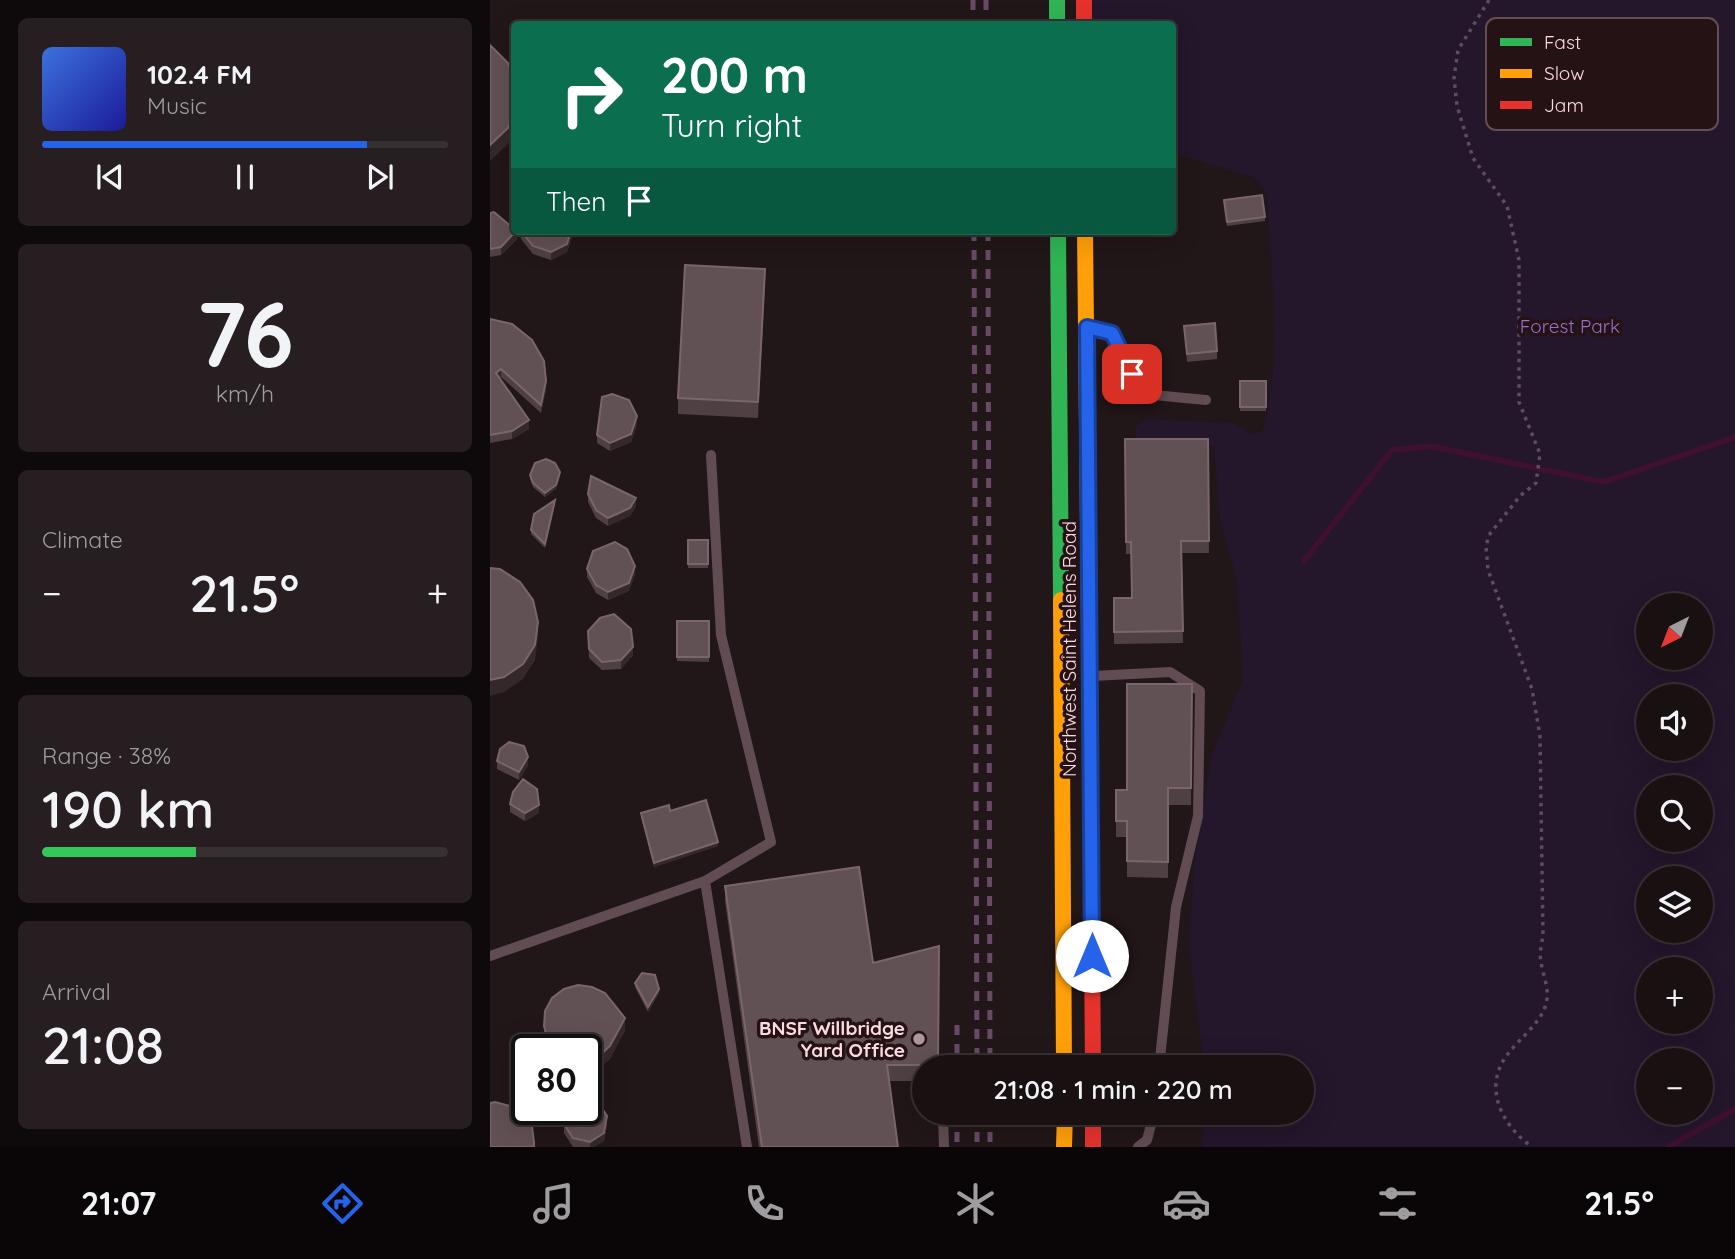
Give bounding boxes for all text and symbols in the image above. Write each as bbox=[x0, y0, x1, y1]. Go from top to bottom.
legend bbox=[1486, 18, 1718, 130]
text: Fast bbox=[1544, 30, 1581, 54]
text: 200 m bbox=[661, 44, 808, 105]
icon: right bbox=[546, 49, 637, 140]
text: 102.4 FM bbox=[147, 58, 252, 91]
text: Slow bbox=[1544, 61, 1585, 85]
text: Music bbox=[147, 91, 207, 120]
text: Jam bbox=[1544, 93, 1584, 117]
text: Turn right bbox=[661, 105, 802, 145]
icon: previous bbox=[91, 158, 129, 196]
icon: pause bbox=[226, 158, 264, 196]
icon: next bbox=[361, 158, 399, 196]
icon: arrive bbox=[620, 182, 658, 220]
text: Then bbox=[546, 185, 606, 218]
text: 76 bbox=[196, 276, 294, 390]
park label: Forest Park bbox=[1520, 314, 1620, 338]
pin bbox=[1102, 344, 1162, 404]
icon: arrive bbox=[1113, 355, 1151, 393]
text: km/h bbox=[216, 379, 274, 408]
street label: Northwest Saint Helens Road bbox=[1057, 521, 1081, 777]
text: Climate bbox=[42, 525, 123, 554]
text: 21.5° bbox=[189, 560, 299, 625]
text: − bbox=[42, 569, 62, 617]
text: + bbox=[427, 569, 448, 617]
north arrow bbox=[1636, 593, 1713, 670]
map controls bbox=[1636, 593, 1713, 1125]
button: sound bbox=[1636, 684, 1713, 761]
text: Range · 38% bbox=[42, 741, 171, 770]
button: search bbox=[1636, 775, 1713, 852]
text: 190 km bbox=[42, 776, 214, 841]
button: layers bbox=[1636, 866, 1713, 943]
position arrow bbox=[1055, 919, 1129, 993]
button: + bbox=[1636, 957, 1713, 1034]
text: Arrival bbox=[42, 977, 111, 1006]
text: 21:08 bbox=[42, 1012, 164, 1077]
place label: BNSF Willbridge Yard Office bbox=[759, 1016, 905, 1062]
marker: BNSF Willbridge Yard Office bbox=[911, 1031, 927, 1047]
speed limit sign: 80 bbox=[511, 1034, 602, 1125]
button: − bbox=[1636, 1048, 1713, 1125]
text: 21:08 · 1 min · 220 m bbox=[993, 1073, 1233, 1106]
icon: directions bbox=[318, 1179, 367, 1228]
icon: music bbox=[529, 1179, 578, 1228]
icon: phone bbox=[740, 1179, 789, 1228]
icon: climate bbox=[951, 1179, 1000, 1228]
icon: car bbox=[1162, 1179, 1211, 1228]
icon: filters bbox=[1373, 1179, 1422, 1228]
text: 21:07 bbox=[81, 1183, 156, 1223]
text: 21.5° bbox=[1584, 1183, 1654, 1223]

